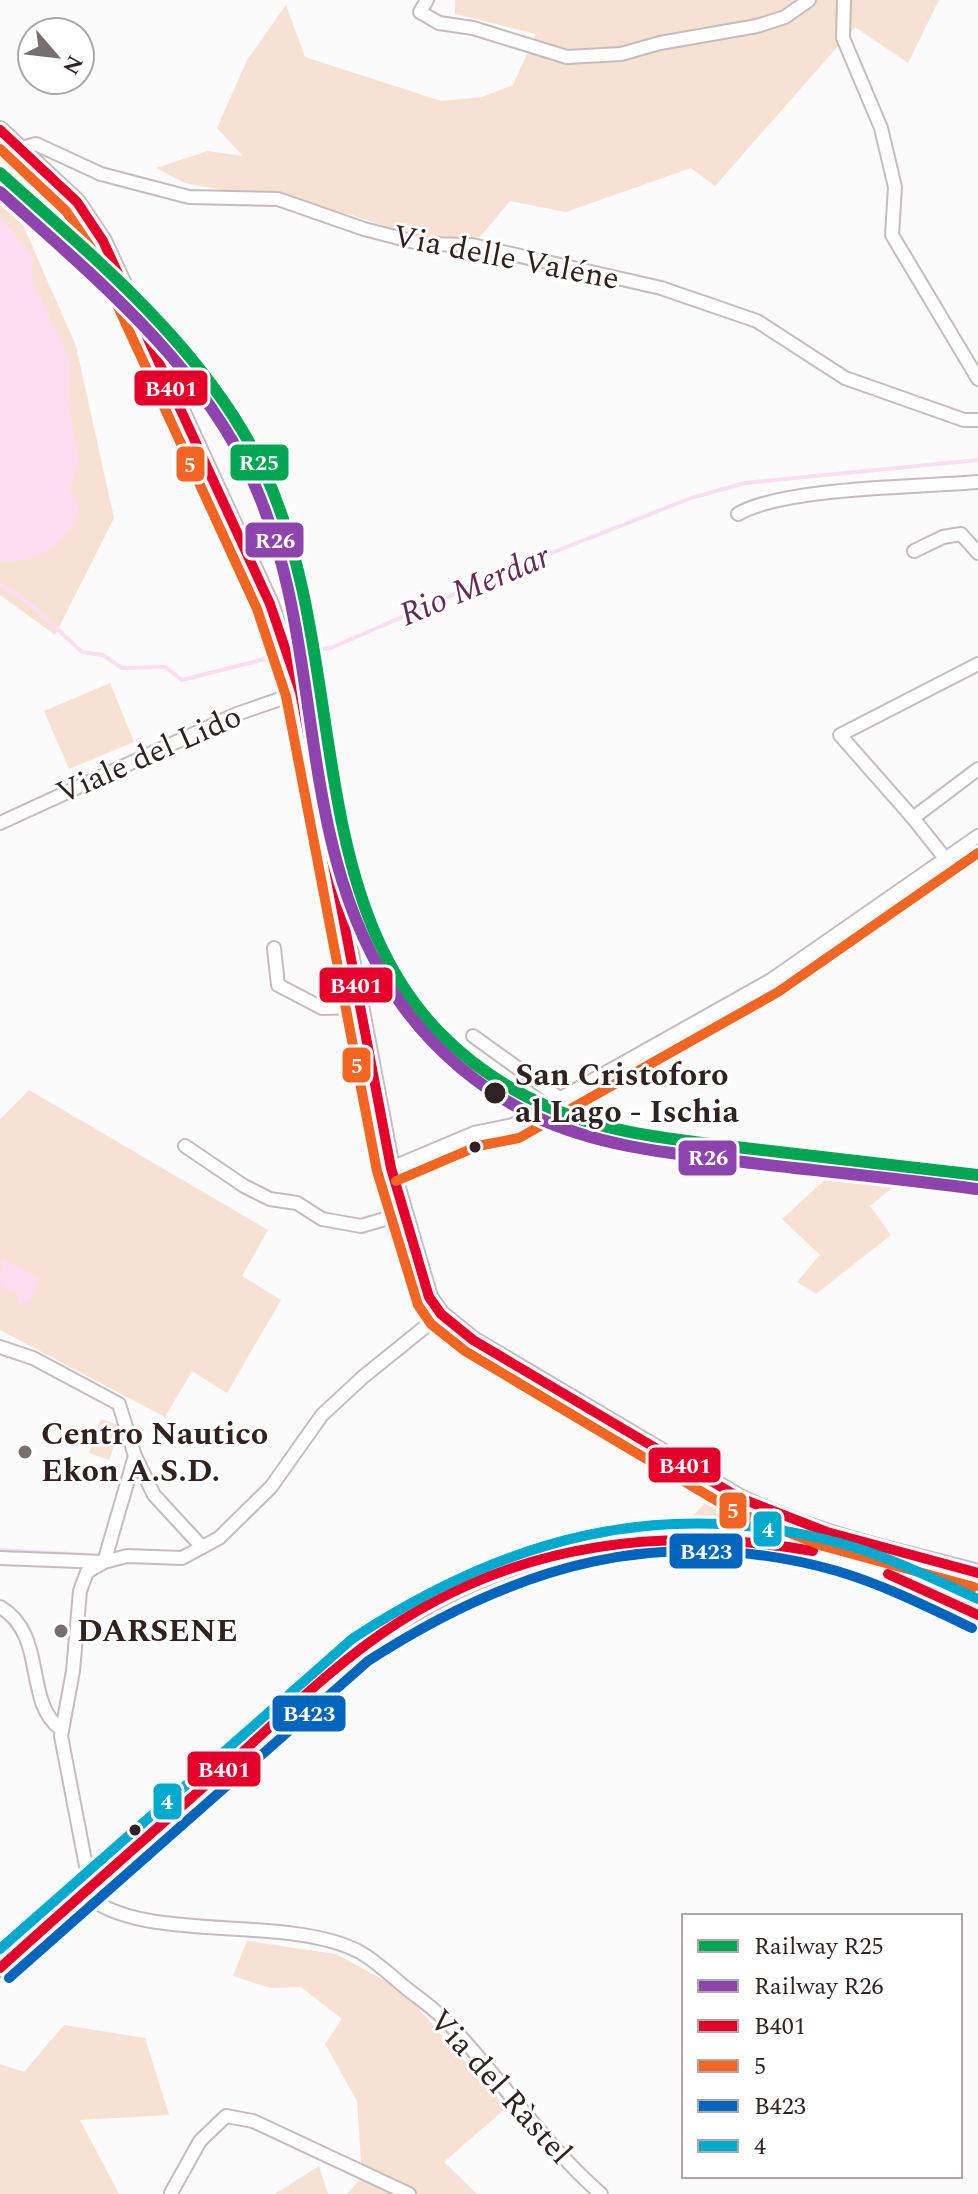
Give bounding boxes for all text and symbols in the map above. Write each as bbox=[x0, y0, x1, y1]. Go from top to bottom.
north arrow bbox=[16, 16, 96, 96]
text: N bbox=[54, 49, 91, 80]
street label: Via delle Valéne bbox=[389, 212, 623, 304]
line badge: B401 bbox=[133, 369, 209, 407]
text: B401 bbox=[145, 373, 197, 406]
line badge: R25 bbox=[229, 443, 290, 482]
line badge: 5 bbox=[175, 445, 206, 483]
text: R25 bbox=[239, 447, 279, 480]
text: 5 bbox=[184, 449, 196, 482]
line badge: R26 bbox=[244, 521, 305, 559]
text: R26 bbox=[255, 525, 295, 558]
water label: Rio Merdar bbox=[392, 531, 559, 641]
street label: Viale del Lido bbox=[48, 692, 250, 818]
line badge: B401 bbox=[318, 966, 394, 1004]
text: B401 bbox=[330, 970, 382, 1003]
line badge: 5 bbox=[341, 1046, 372, 1084]
text: 5 bbox=[351, 1050, 363, 1083]
place label: San Cristoforo al Lago - Ischia bbox=[515, 1051, 739, 1137]
marker: San Cristoforo al Lago - Ischia bbox=[482, 1080, 508, 1106]
unlabelled marker bbox=[467, 1139, 483, 1155]
line badge: R26 bbox=[677, 1139, 738, 1177]
text: R26 bbox=[688, 1142, 728, 1175]
place label: Centro Nautico Ekon A.S.D. bbox=[41, 1410, 268, 1496]
marker: Centro Nautico Ekon A.S.D. bbox=[16, 1443, 34, 1461]
line badge: B401 bbox=[647, 1446, 722, 1484]
text: B401 bbox=[659, 1450, 711, 1483]
line badge: 5 bbox=[718, 1491, 748, 1530]
text: 5 bbox=[727, 1495, 739, 1528]
line badge: 4 bbox=[752, 1510, 783, 1548]
text: 4 bbox=[762, 1514, 775, 1547]
line badge: B423 bbox=[668, 1532, 744, 1570]
text: B423 bbox=[680, 1536, 732, 1569]
place label: DARSENE bbox=[77, 1607, 238, 1656]
marker: DARSENE bbox=[52, 1622, 70, 1640]
line badge: B423 bbox=[271, 1694, 347, 1733]
text: B423 bbox=[283, 1698, 335, 1731]
line badge: B401 bbox=[186, 1750, 262, 1788]
text: B401 bbox=[198, 1754, 250, 1787]
line badge: 4 bbox=[152, 1782, 183, 1821]
text: 4 bbox=[161, 1786, 174, 1819]
unlabelled marker bbox=[127, 1822, 143, 1838]
legend bbox=[682, 1914, 962, 2178]
text: Railway R25 bbox=[754, 1929, 883, 1965]
text: Railway R26 bbox=[754, 1969, 883, 2005]
street label: Via del Ràstel bbox=[417, 1998, 583, 2176]
text: B401 bbox=[754, 2009, 806, 2045]
text: 5 bbox=[754, 2049, 766, 2085]
text: B423 bbox=[754, 2089, 806, 2125]
text: 4 bbox=[754, 2129, 766, 2165]

